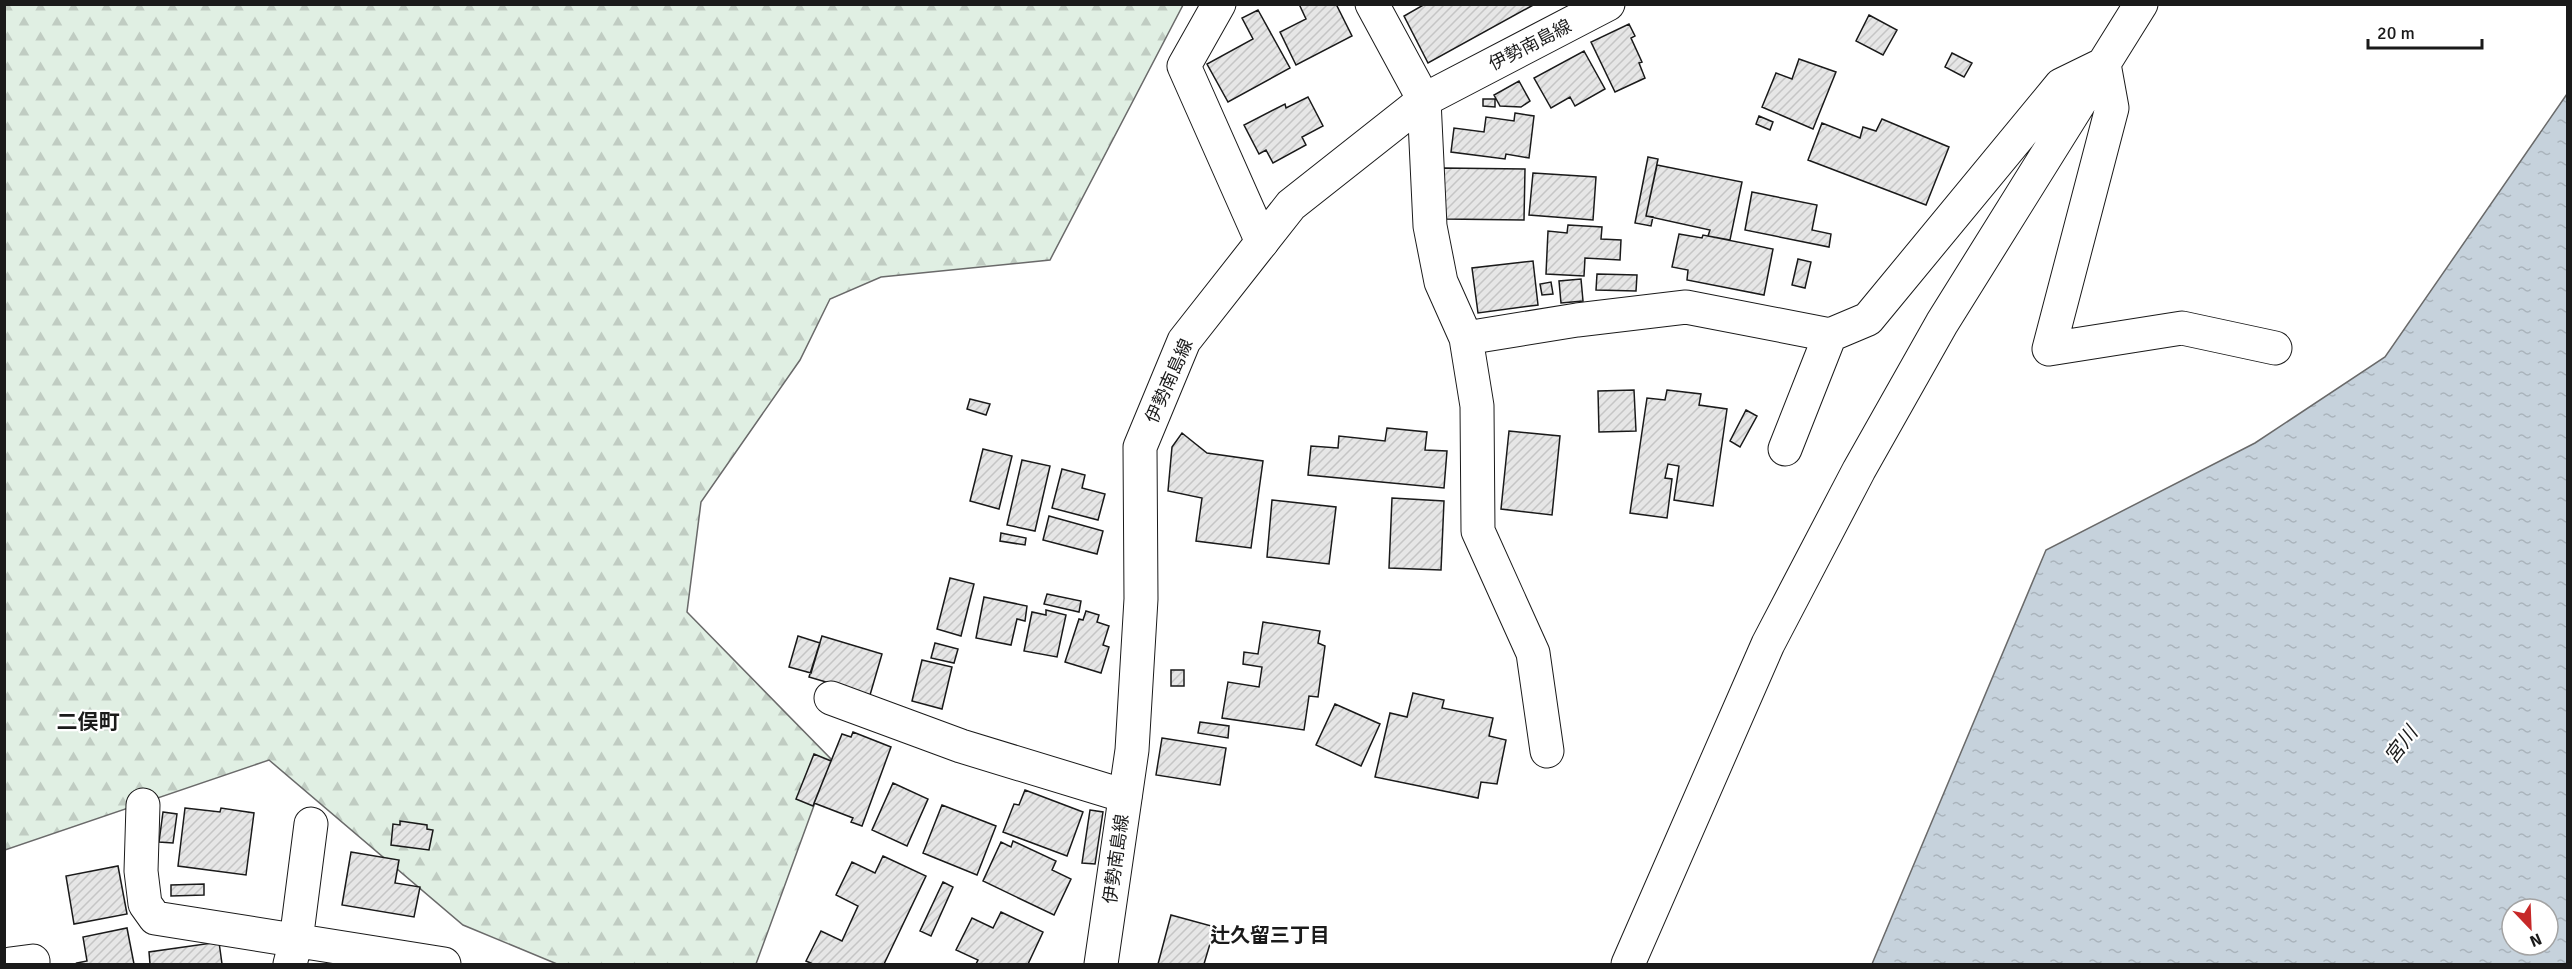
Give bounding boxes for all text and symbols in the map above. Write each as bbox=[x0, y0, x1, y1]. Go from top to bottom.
scale bar bbox=[2368, 12, 2482, 50]
street label: 伊勢南島線 bbox=[1485, 15, 1575, 75]
text: 20 m bbox=[2377, 22, 2415, 44]
street label: 伊勢南島線 bbox=[1141, 335, 1197, 427]
district label: 二俣町 bbox=[57, 709, 120, 735]
water label: 宮川 bbox=[2379, 720, 2424, 768]
street label: 伊勢南島線 bbox=[1099, 813, 1133, 905]
north arrow bbox=[2500, 897, 2560, 957]
district label: 辻久留三丁目 bbox=[1210, 923, 1330, 948]
text: N bbox=[2526, 929, 2545, 951]

